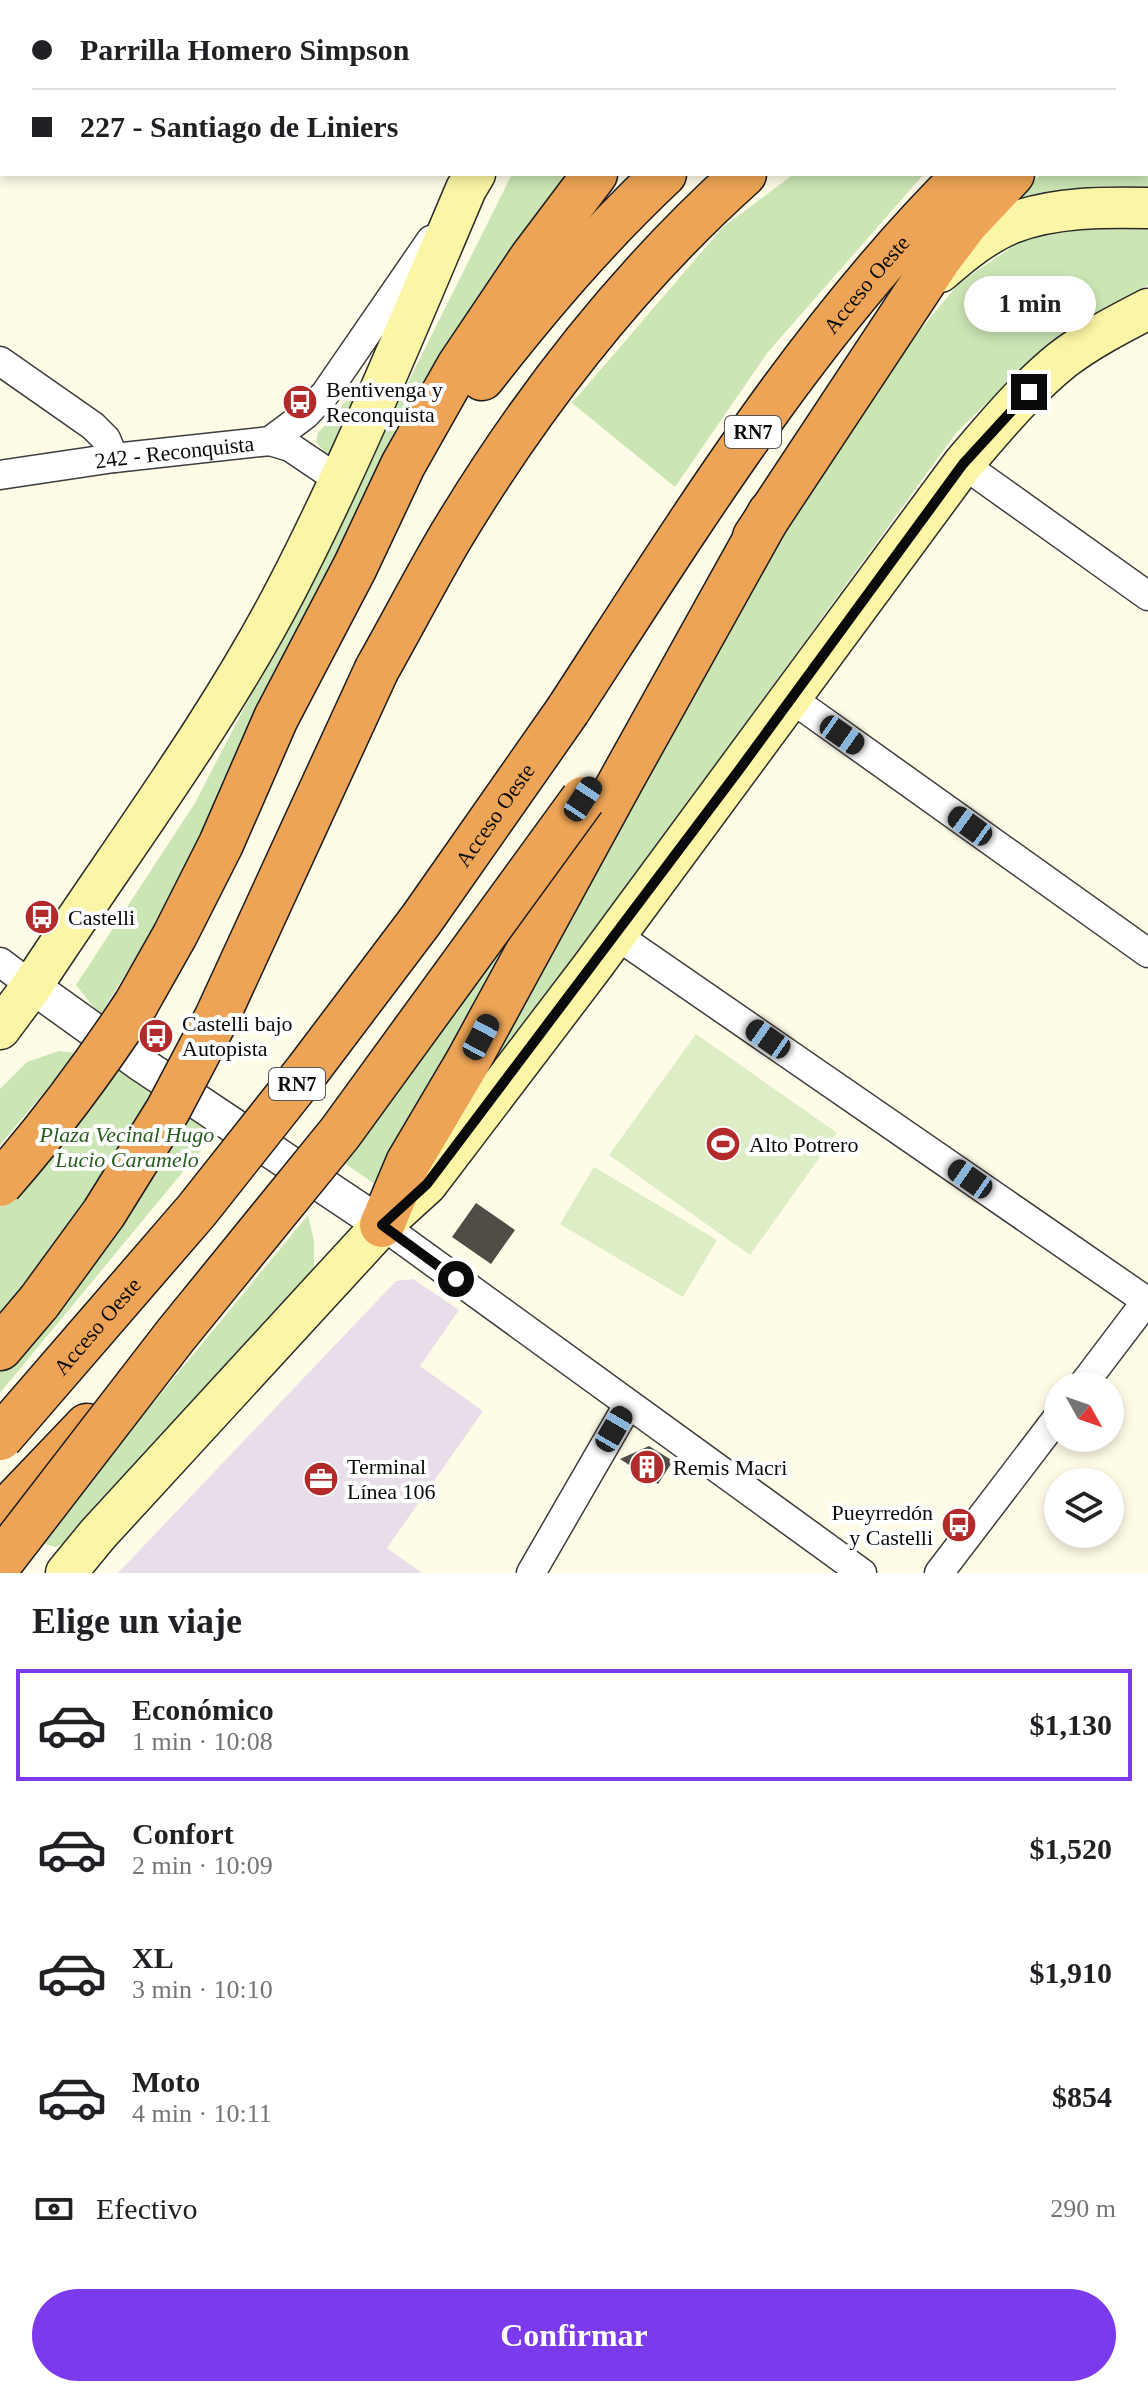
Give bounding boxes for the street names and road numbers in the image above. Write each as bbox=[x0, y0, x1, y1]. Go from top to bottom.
street label: Acceso Oeste bbox=[818, 230, 914, 339]
road number: RN7 bbox=[725, 416, 781, 448]
street label: 242 - Reconquista bbox=[93, 431, 256, 474]
street label: Acceso Oeste bbox=[450, 759, 540, 872]
road number: RN7 bbox=[269, 1068, 325, 1100]
street label: Acceso Oeste bbox=[48, 1273, 146, 1380]

